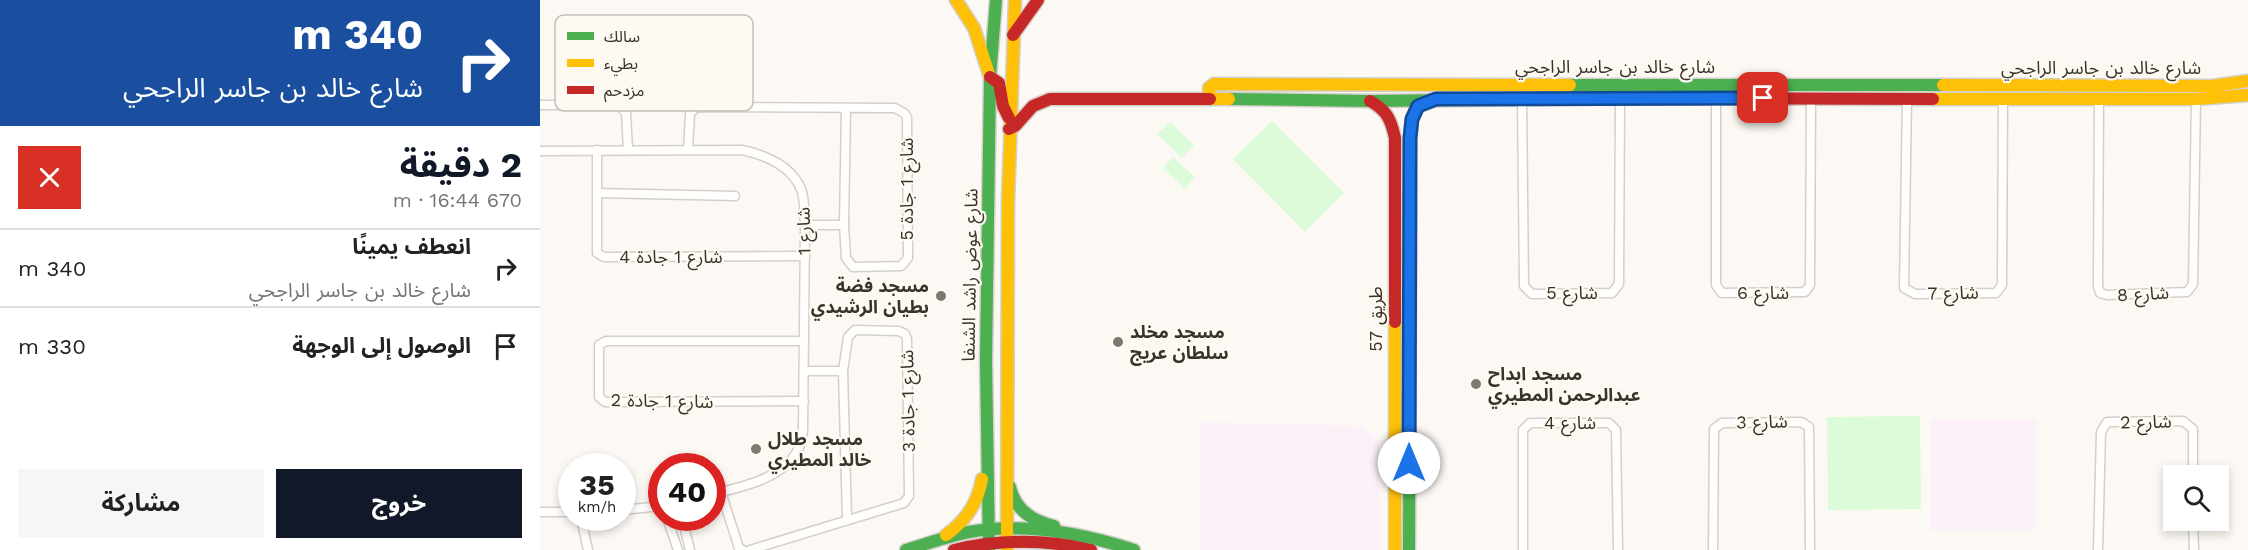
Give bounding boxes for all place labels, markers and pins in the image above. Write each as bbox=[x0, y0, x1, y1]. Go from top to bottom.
pin bbox=[1737, 72, 1788, 123]
place label: مسجد فضة بطيان الرشيدي bbox=[811, 275, 929, 321]
marker: مسجد فضة بطيان الرشيدي bbox=[934, 289, 948, 303]
place label: مسجد مخلد سلطان عريج bbox=[1130, 321, 1229, 366]
marker: مسجد مخلد سلطان عريج bbox=[1111, 335, 1125, 349]
place label: مسجد ابداح عبدالرحمن المطيري bbox=[1488, 363, 1641, 409]
marker: مسجد ابداح عبدالرحمن المطيري bbox=[1469, 377, 1483, 391]
place label: مسجد طلال خالد المطيري bbox=[768, 428, 871, 474]
marker: مسجد طلال خالد المطيري bbox=[749, 442, 763, 456]

